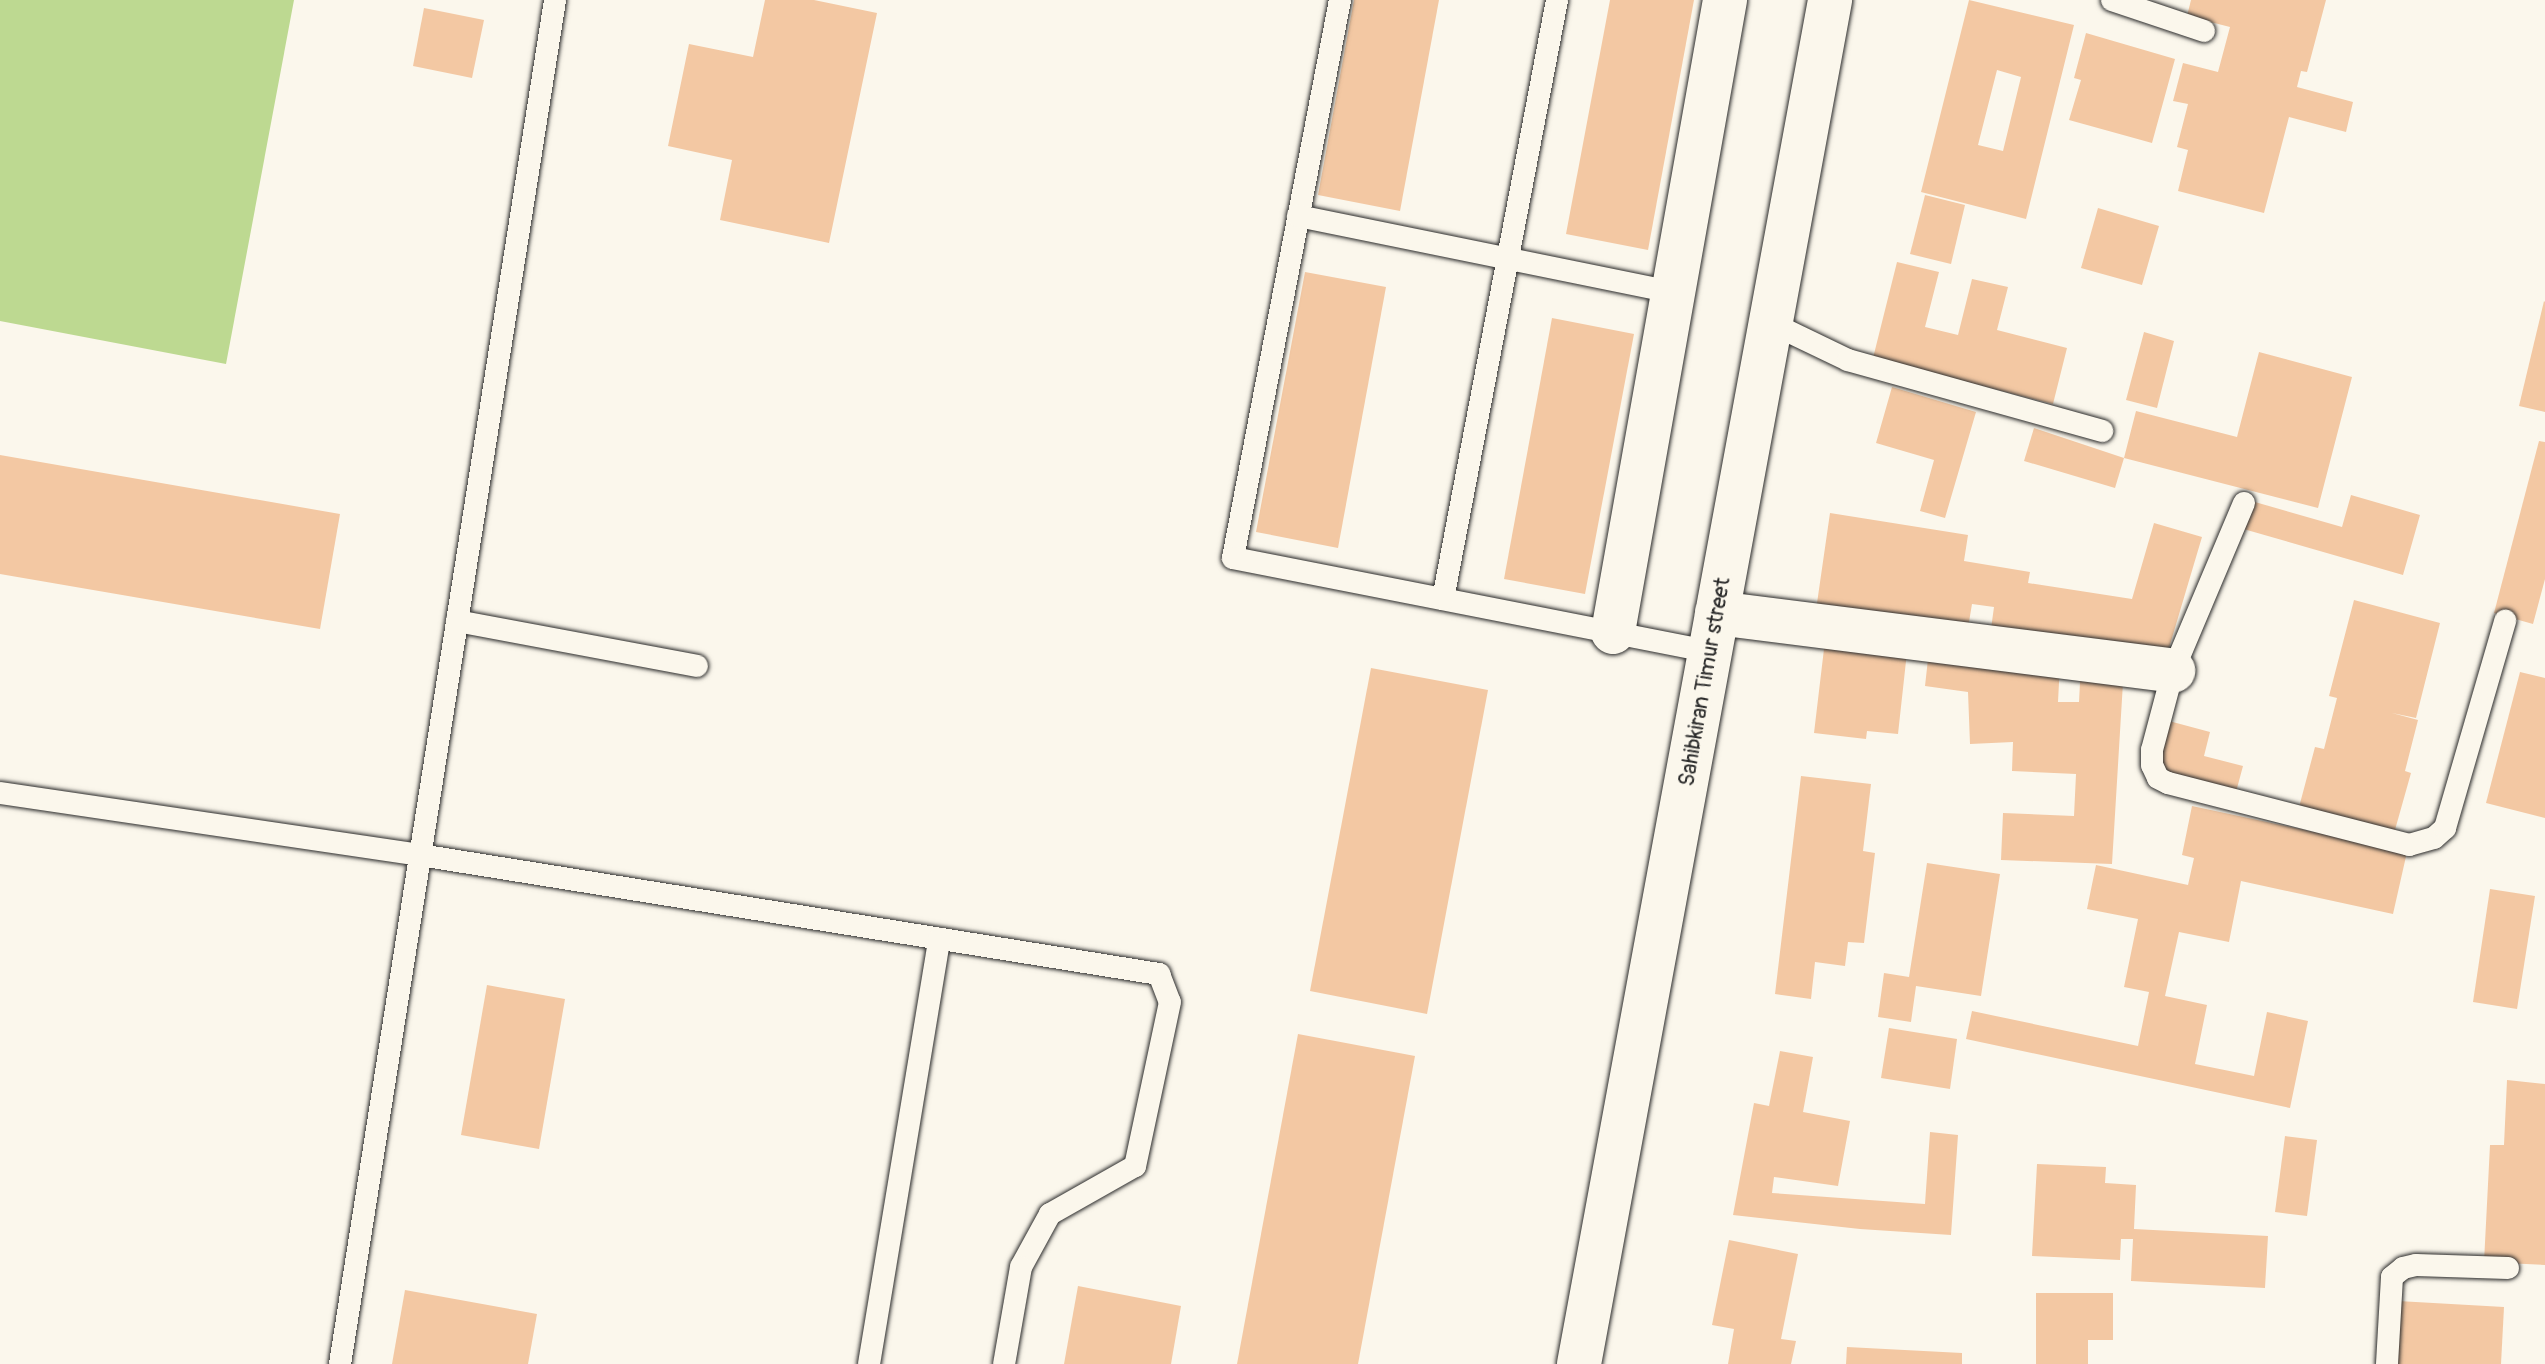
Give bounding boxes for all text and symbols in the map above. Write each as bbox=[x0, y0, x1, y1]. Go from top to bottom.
street label: Sahibkiran Timur street bbox=[1674, 576, 1736, 788]

